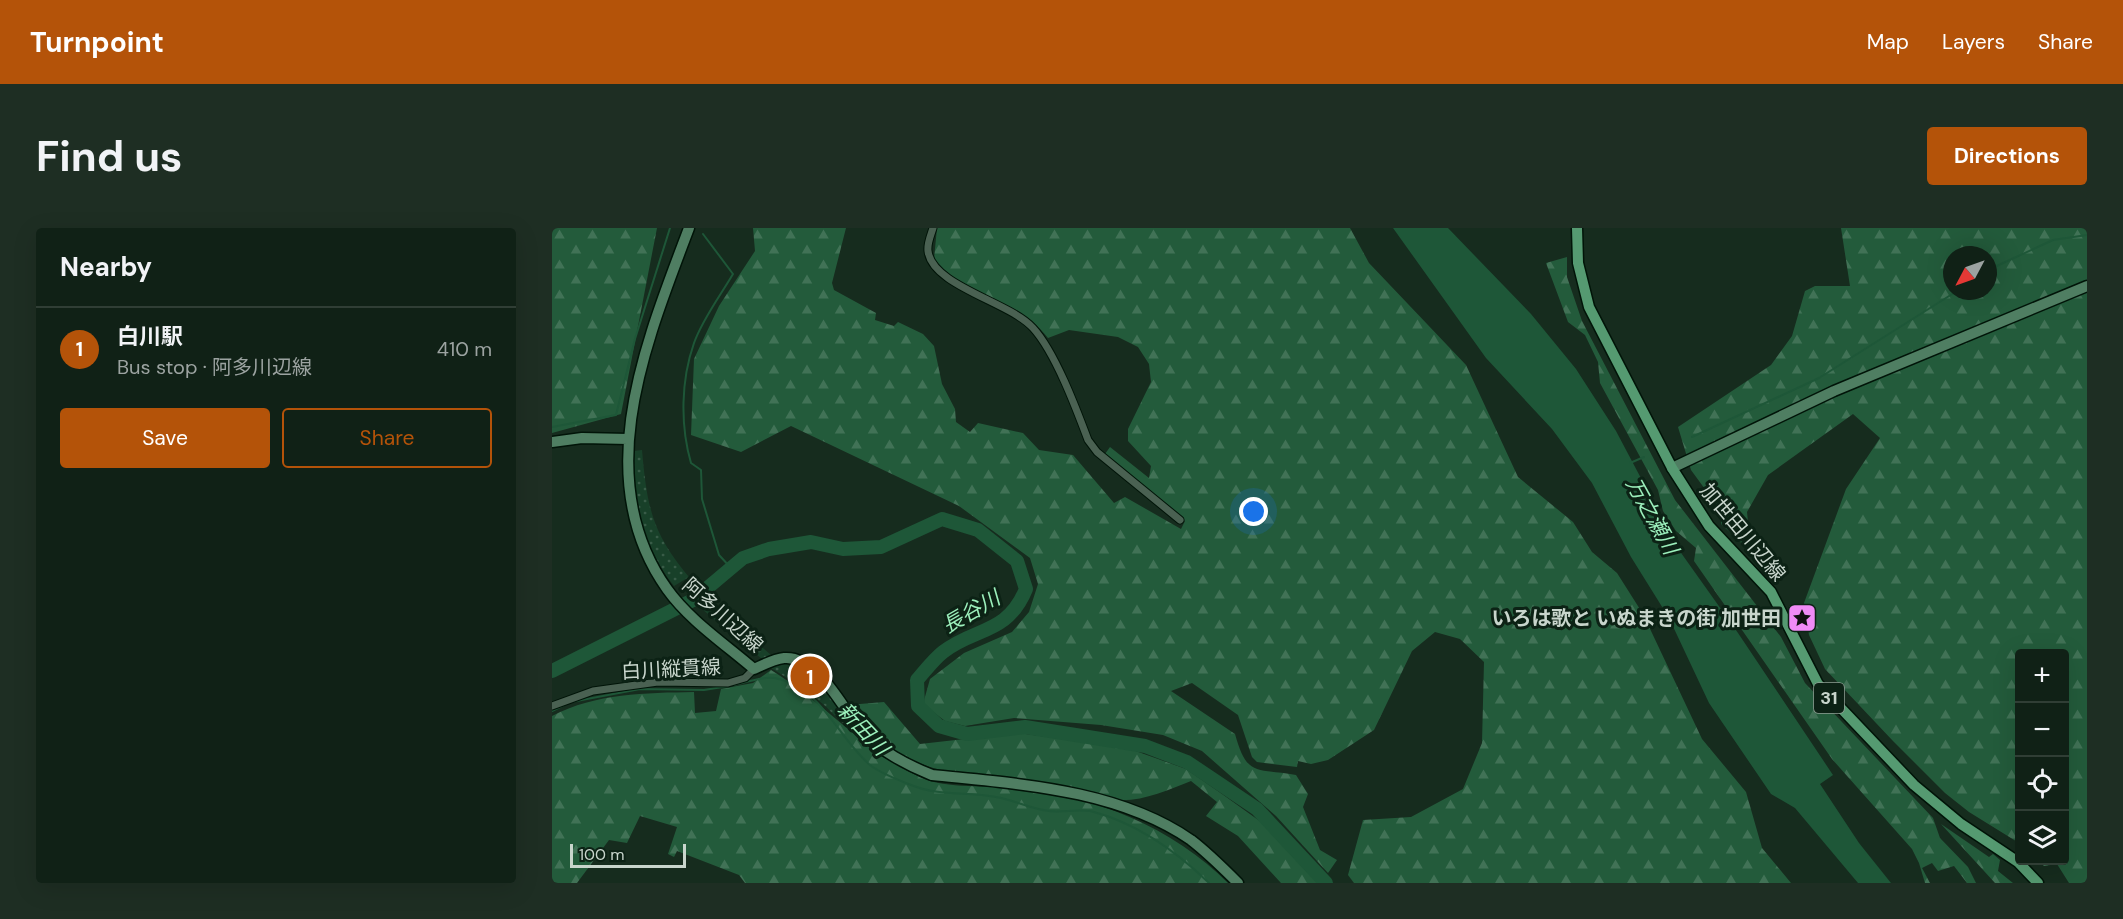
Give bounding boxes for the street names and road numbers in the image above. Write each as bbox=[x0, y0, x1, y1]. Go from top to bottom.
street label: 加世田川辺線 bbox=[1694, 478, 1792, 586]
street label: 阿多川辺線 bbox=[677, 572, 769, 658]
street label: 白川縦貫線 bbox=[620, 653, 722, 685]
road number: 31 bbox=[1814, 683, 1844, 713]

